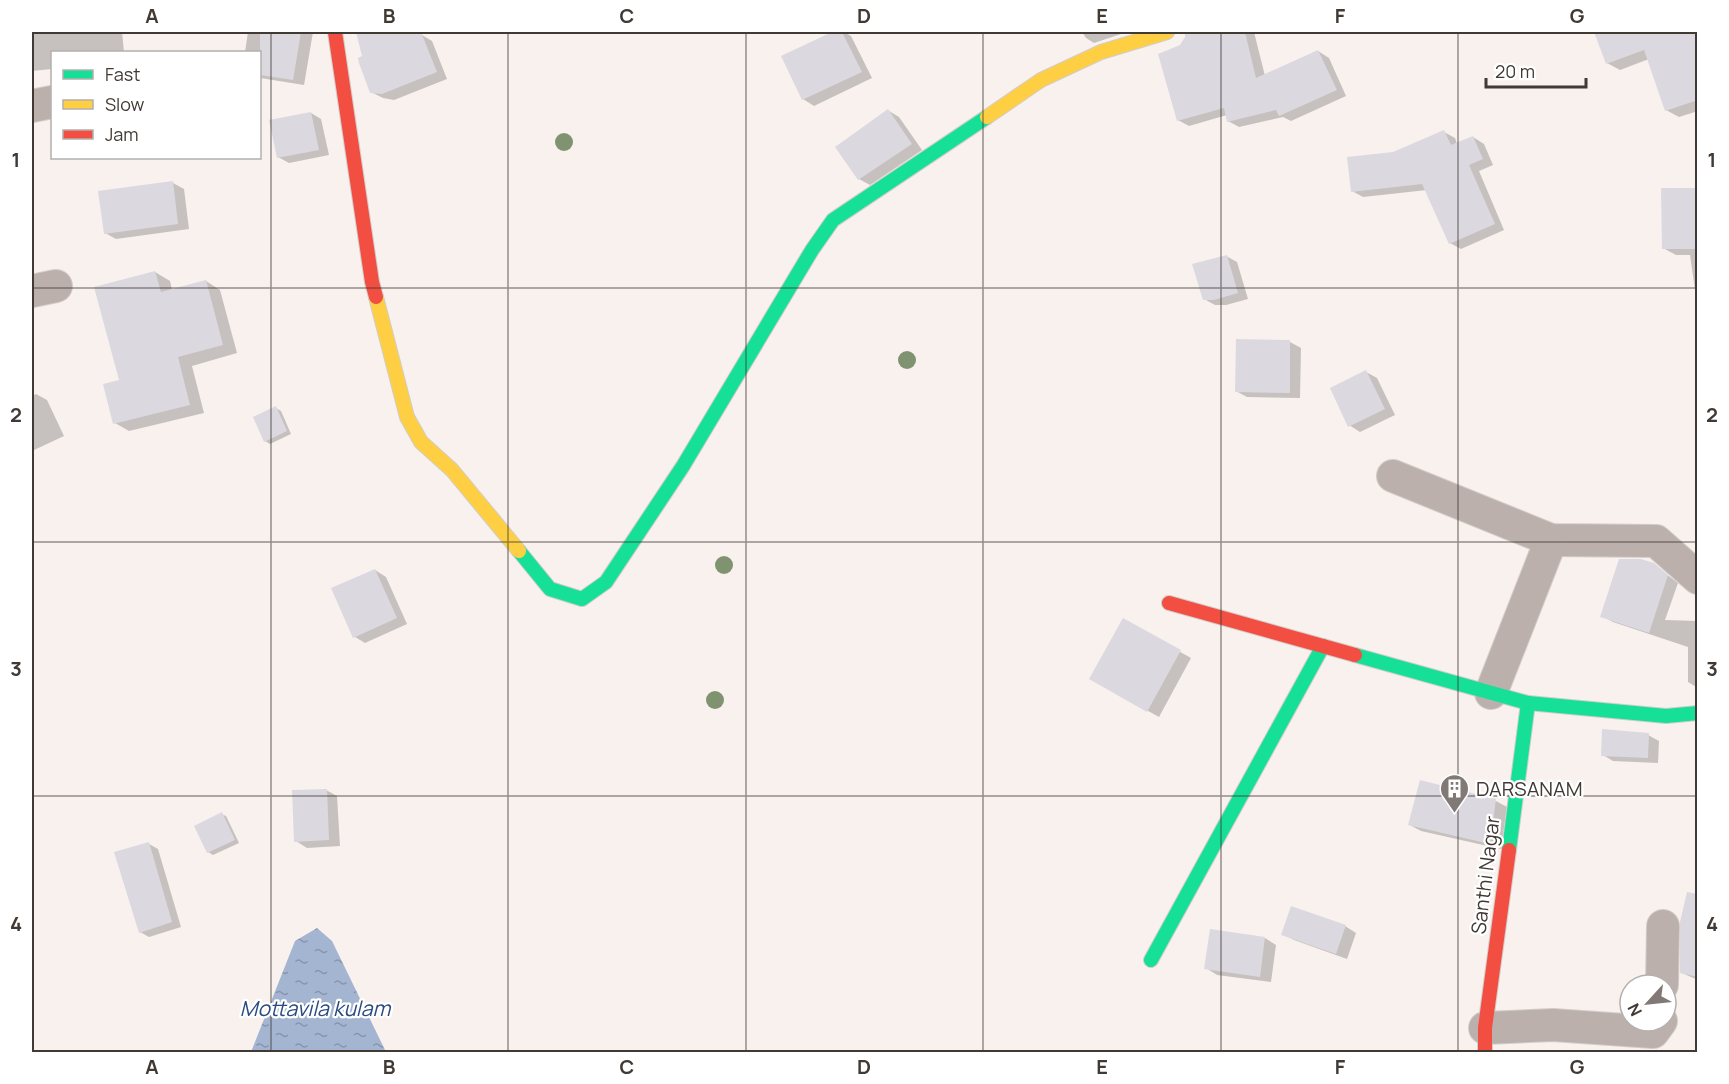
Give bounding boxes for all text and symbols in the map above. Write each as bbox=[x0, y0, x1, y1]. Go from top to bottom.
text: A bbox=[145, 2, 159, 29]
text: B bbox=[383, 2, 396, 29]
text: C bbox=[620, 2, 634, 29]
text: D bbox=[857, 2, 871, 29]
text: E bbox=[1096, 2, 1108, 29]
text: F bbox=[1335, 2, 1346, 29]
text: G bbox=[1570, 2, 1585, 29]
legend bbox=[51, 51, 261, 159]
scale bar bbox=[1486, 51, 1586, 89]
text: 20 m bbox=[1495, 59, 1535, 83]
text: Fast bbox=[105, 62, 140, 86]
text: Slow bbox=[105, 92, 145, 116]
text: Jam bbox=[105, 122, 139, 146]
text: 1 bbox=[12, 146, 20, 173]
text: 1 bbox=[1708, 146, 1716, 173]
text: 2 bbox=[10, 401, 22, 428]
text: 2 bbox=[1706, 401, 1718, 428]
text: 3 bbox=[10, 655, 22, 682]
text: 3 bbox=[1706, 655, 1718, 682]
building icon: DARSANAM bbox=[1439, 772, 1471, 814]
place label: DARSANAM bbox=[1476, 775, 1582, 802]
street label: Santhi Nagar bbox=[1464, 814, 1506, 936]
text: 4 bbox=[10, 910, 22, 937]
text: 4 bbox=[1706, 910, 1718, 937]
north arrow bbox=[1618, 973, 1678, 1033]
water label: Mottavila kulam bbox=[240, 994, 391, 1022]
text: N bbox=[1622, 1000, 1647, 1020]
text: A bbox=[145, 1053, 159, 1080]
text: B bbox=[383, 1053, 396, 1080]
text: C bbox=[620, 1053, 634, 1080]
text: D bbox=[857, 1053, 871, 1080]
text: E bbox=[1096, 1053, 1108, 1080]
text: F bbox=[1335, 1053, 1346, 1080]
text: G bbox=[1570, 1053, 1585, 1080]

